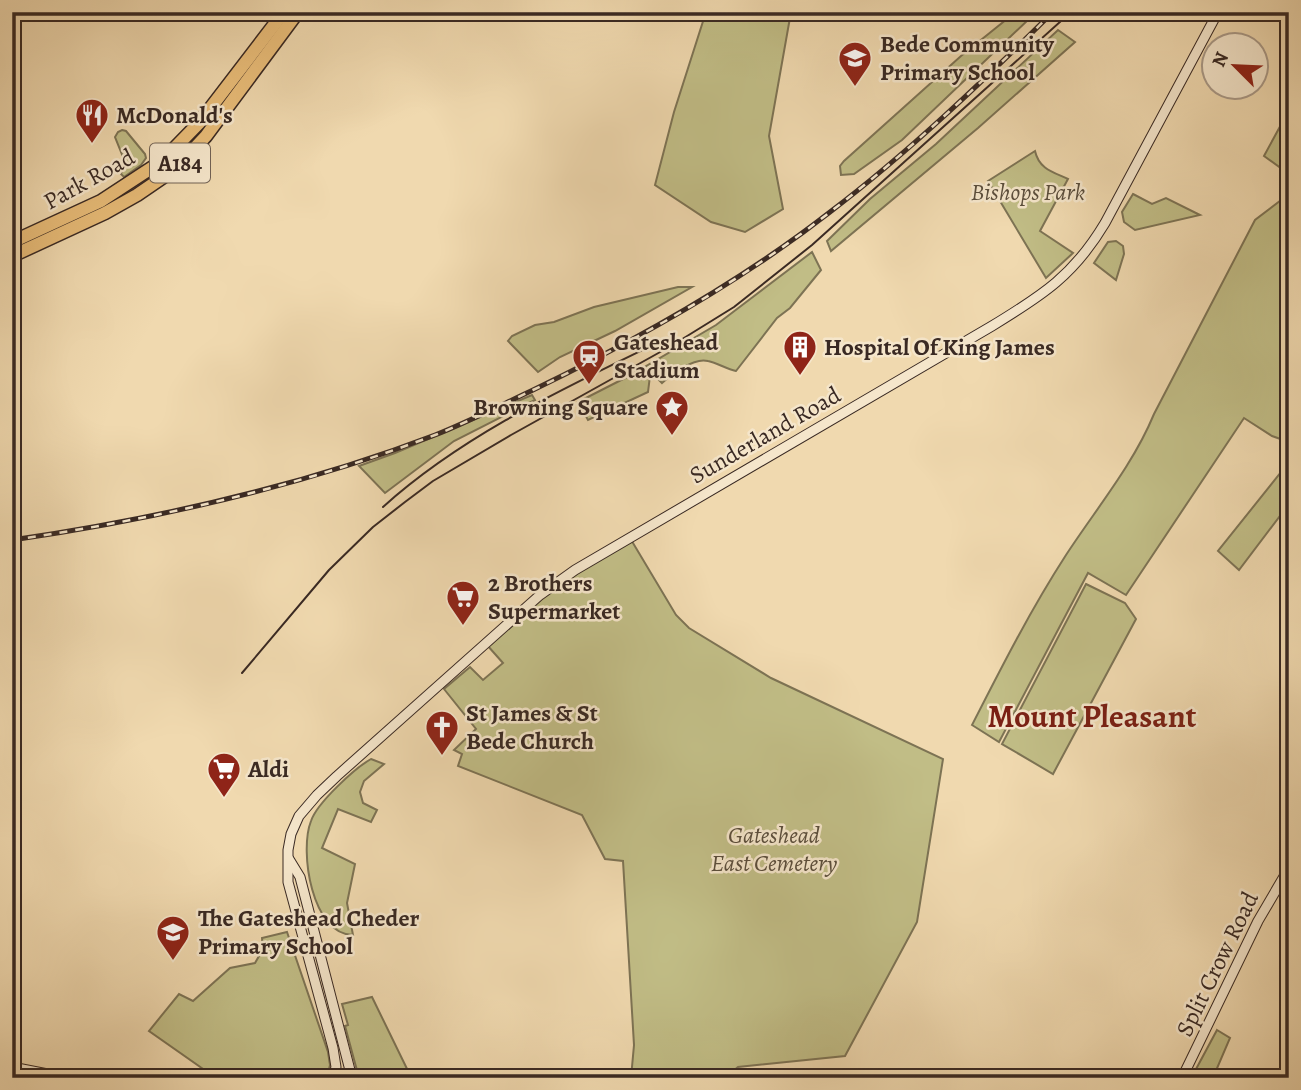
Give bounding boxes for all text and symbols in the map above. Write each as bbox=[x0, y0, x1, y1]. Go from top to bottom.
place label: Bede Community Primary School bbox=[880, 28, 1055, 88]
north arrow bbox=[1200, 32, 1270, 102]
school or university icon: Bede Community Primary School bbox=[836, 39, 874, 88]
text: N bbox=[1206, 48, 1235, 71]
restaurant icon: McDonald's bbox=[73, 96, 111, 145]
place label: McDonald's bbox=[116, 99, 233, 131]
street label: Park Road bbox=[38, 141, 140, 217]
road number: A184 bbox=[150, 144, 210, 182]
park label: Bishops Park bbox=[971, 176, 1086, 208]
place label: Gateshead Stadium bbox=[614, 326, 719, 386]
building icon: Hospital Of King James bbox=[781, 328, 819, 377]
place label: Hospital Of King James bbox=[824, 331, 1055, 363]
station icon: Gateshead Stadium bbox=[570, 337, 608, 386]
street label: Sunderland Road bbox=[684, 379, 846, 491]
place icon: Browning Square bbox=[653, 388, 691, 437]
place label: Browning Square bbox=[473, 391, 648, 423]
place label: 2 Brothers Supermarket bbox=[488, 567, 620, 627]
supermarket icon: 2 Brothers Supermarket bbox=[444, 578, 482, 627]
district label: Mount Pleasant bbox=[988, 694, 1197, 738]
place label: St James & St Bede Church bbox=[466, 697, 598, 757]
church icon: St James & St Bede Church bbox=[423, 708, 461, 757]
supermarket icon: Aldi bbox=[205, 750, 243, 799]
place label: Aldi bbox=[247, 753, 289, 785]
park label: Gateshead East Cemetery bbox=[711, 819, 838, 879]
street label: Split Crow Road bbox=[1168, 886, 1266, 1042]
place label: The Gateshead Cheder Primary School bbox=[198, 902, 420, 962]
school or university icon: The Gateshead Cheder Primary School bbox=[154, 913, 192, 962]

